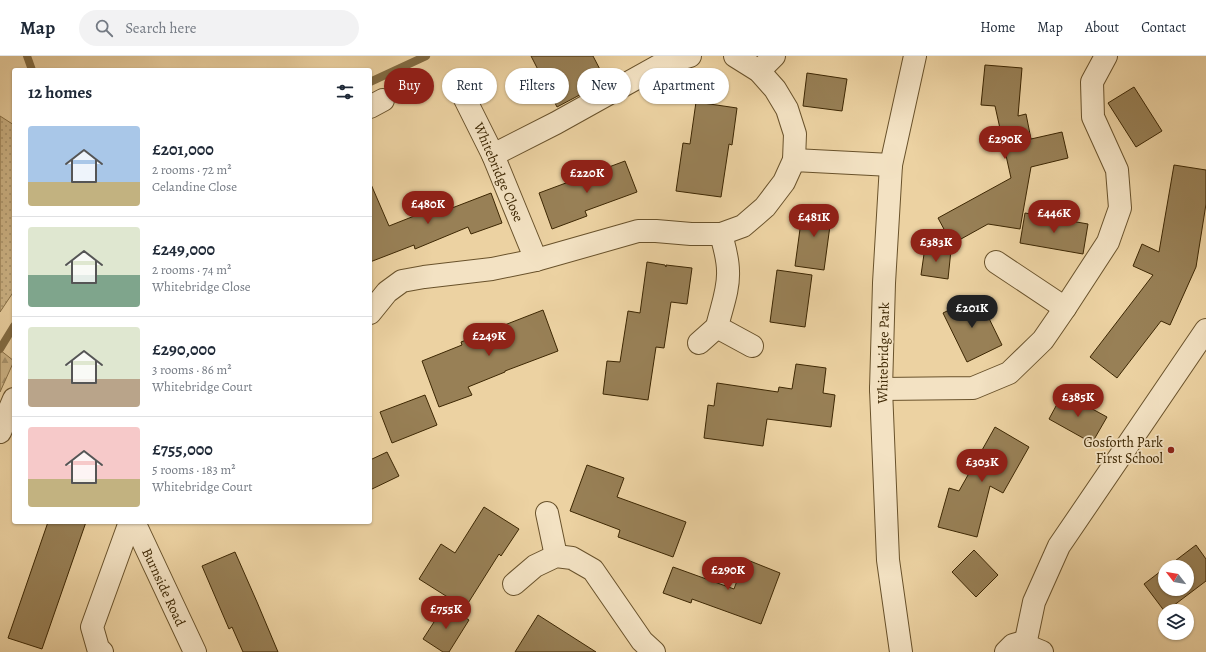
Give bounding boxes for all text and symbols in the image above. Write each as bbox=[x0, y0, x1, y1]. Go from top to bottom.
search box bbox=[79, 10, 359, 46]
text: Map bbox=[20, 15, 55, 41]
icon: search bbox=[93, 17, 115, 39]
text: Search here bbox=[125, 18, 197, 38]
text: Home bbox=[980, 18, 1015, 37]
text: Map bbox=[1037, 18, 1063, 37]
text: About bbox=[1085, 18, 1119, 37]
text: Contact bbox=[1141, 18, 1186, 37]
chip: Buy bbox=[384, 68, 434, 104]
chip: Rent bbox=[442, 68, 497, 104]
chip: Filters bbox=[505, 68, 569, 104]
chip: New bbox=[577, 68, 631, 104]
chip: Apartment bbox=[639, 68, 729, 104]
text: 12 homes bbox=[28, 81, 92, 104]
icon: filters bbox=[334, 81, 356, 103]
street label: Whitebridge Close bbox=[469, 119, 528, 225]
pin: £290K bbox=[977, 126, 1033, 160]
text: £290K bbox=[988, 130, 1022, 147]
text: £201,000 bbox=[152, 138, 214, 161]
icon: home bbox=[60, 142, 108, 190]
pin: £220K bbox=[559, 160, 615, 194]
text: 2 rooms · 72 m² bbox=[152, 161, 232, 178]
text: £220K bbox=[570, 164, 604, 181]
text: Celandine Close bbox=[152, 178, 237, 195]
pin: £480K bbox=[400, 191, 456, 225]
text: £480K bbox=[411, 195, 445, 212]
pin: £446K bbox=[1026, 200, 1082, 234]
pin: £481K bbox=[786, 204, 842, 238]
text: £446K bbox=[1037, 204, 1071, 221]
text: £481K bbox=[798, 208, 830, 225]
pin: £383K bbox=[908, 229, 964, 263]
text: £383K bbox=[920, 233, 952, 250]
text: £249,000 bbox=[152, 238, 215, 261]
icon: home bbox=[60, 243, 108, 291]
text: 2 rooms · 74 m² bbox=[152, 261, 231, 278]
text: Whitebridge Close bbox=[152, 278, 251, 295]
pin: £201K bbox=[944, 295, 1000, 329]
text: £201K bbox=[956, 299, 988, 316]
street label: Whitebridge Park bbox=[873, 302, 894, 405]
pin: £249K bbox=[461, 323, 517, 357]
text: £249K bbox=[472, 327, 506, 344]
text: £290,000 bbox=[152, 338, 216, 361]
icon: home bbox=[60, 343, 108, 391]
text: 3 rooms · 86 m² bbox=[152, 361, 232, 378]
text: Whitebridge Court bbox=[152, 378, 253, 395]
pin: £385K bbox=[1050, 384, 1106, 418]
text: £385K bbox=[1062, 388, 1094, 405]
place label: Gosforth Park First School bbox=[1083, 433, 1164, 468]
text: £755,000 bbox=[152, 438, 213, 461]
icon: home bbox=[60, 443, 108, 491]
marker: Gosforth Park First School bbox=[1166, 445, 1176, 455]
pin: £303K bbox=[954, 449, 1010, 483]
text: £303K bbox=[965, 453, 999, 470]
text: 5 rooms · 183 m² bbox=[152, 461, 236, 478]
text: Whitebridge Court bbox=[152, 478, 253, 495]
street label: Burnside Road bbox=[137, 545, 190, 630]
pin: £290K bbox=[700, 557, 756, 591]
north arrow bbox=[1158, 560, 1194, 596]
map controls bbox=[1158, 560, 1194, 640]
text: £290K bbox=[711, 561, 745, 578]
pin: £755K bbox=[418, 596, 474, 630]
text: £755K bbox=[430, 600, 462, 617]
button: layers bbox=[1158, 604, 1194, 640]

